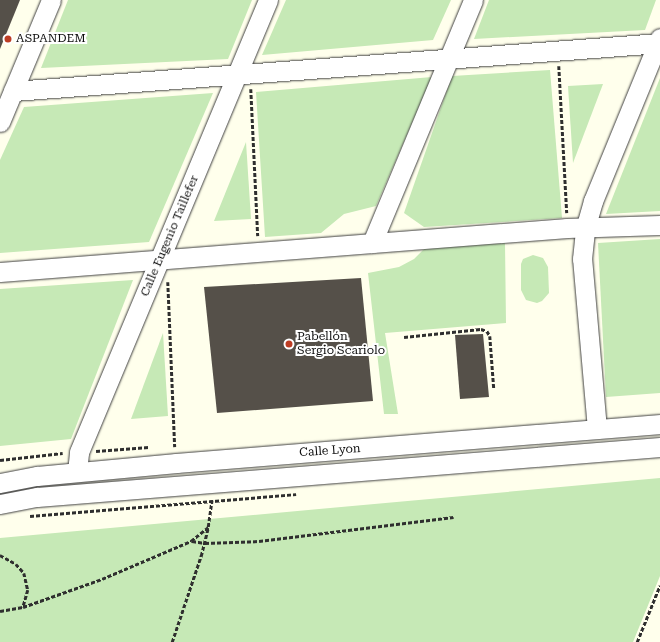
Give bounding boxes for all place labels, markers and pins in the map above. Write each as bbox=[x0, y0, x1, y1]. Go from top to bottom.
place label: ASPANDEM bbox=[16, 32, 86, 46]
marker: ASPANDEM bbox=[3, 34, 13, 44]
place label: Pabellón Sergio Scariolo bbox=[297, 330, 385, 358]
marker: Pabellón Sergio Scariolo bbox=[284, 339, 294, 349]

